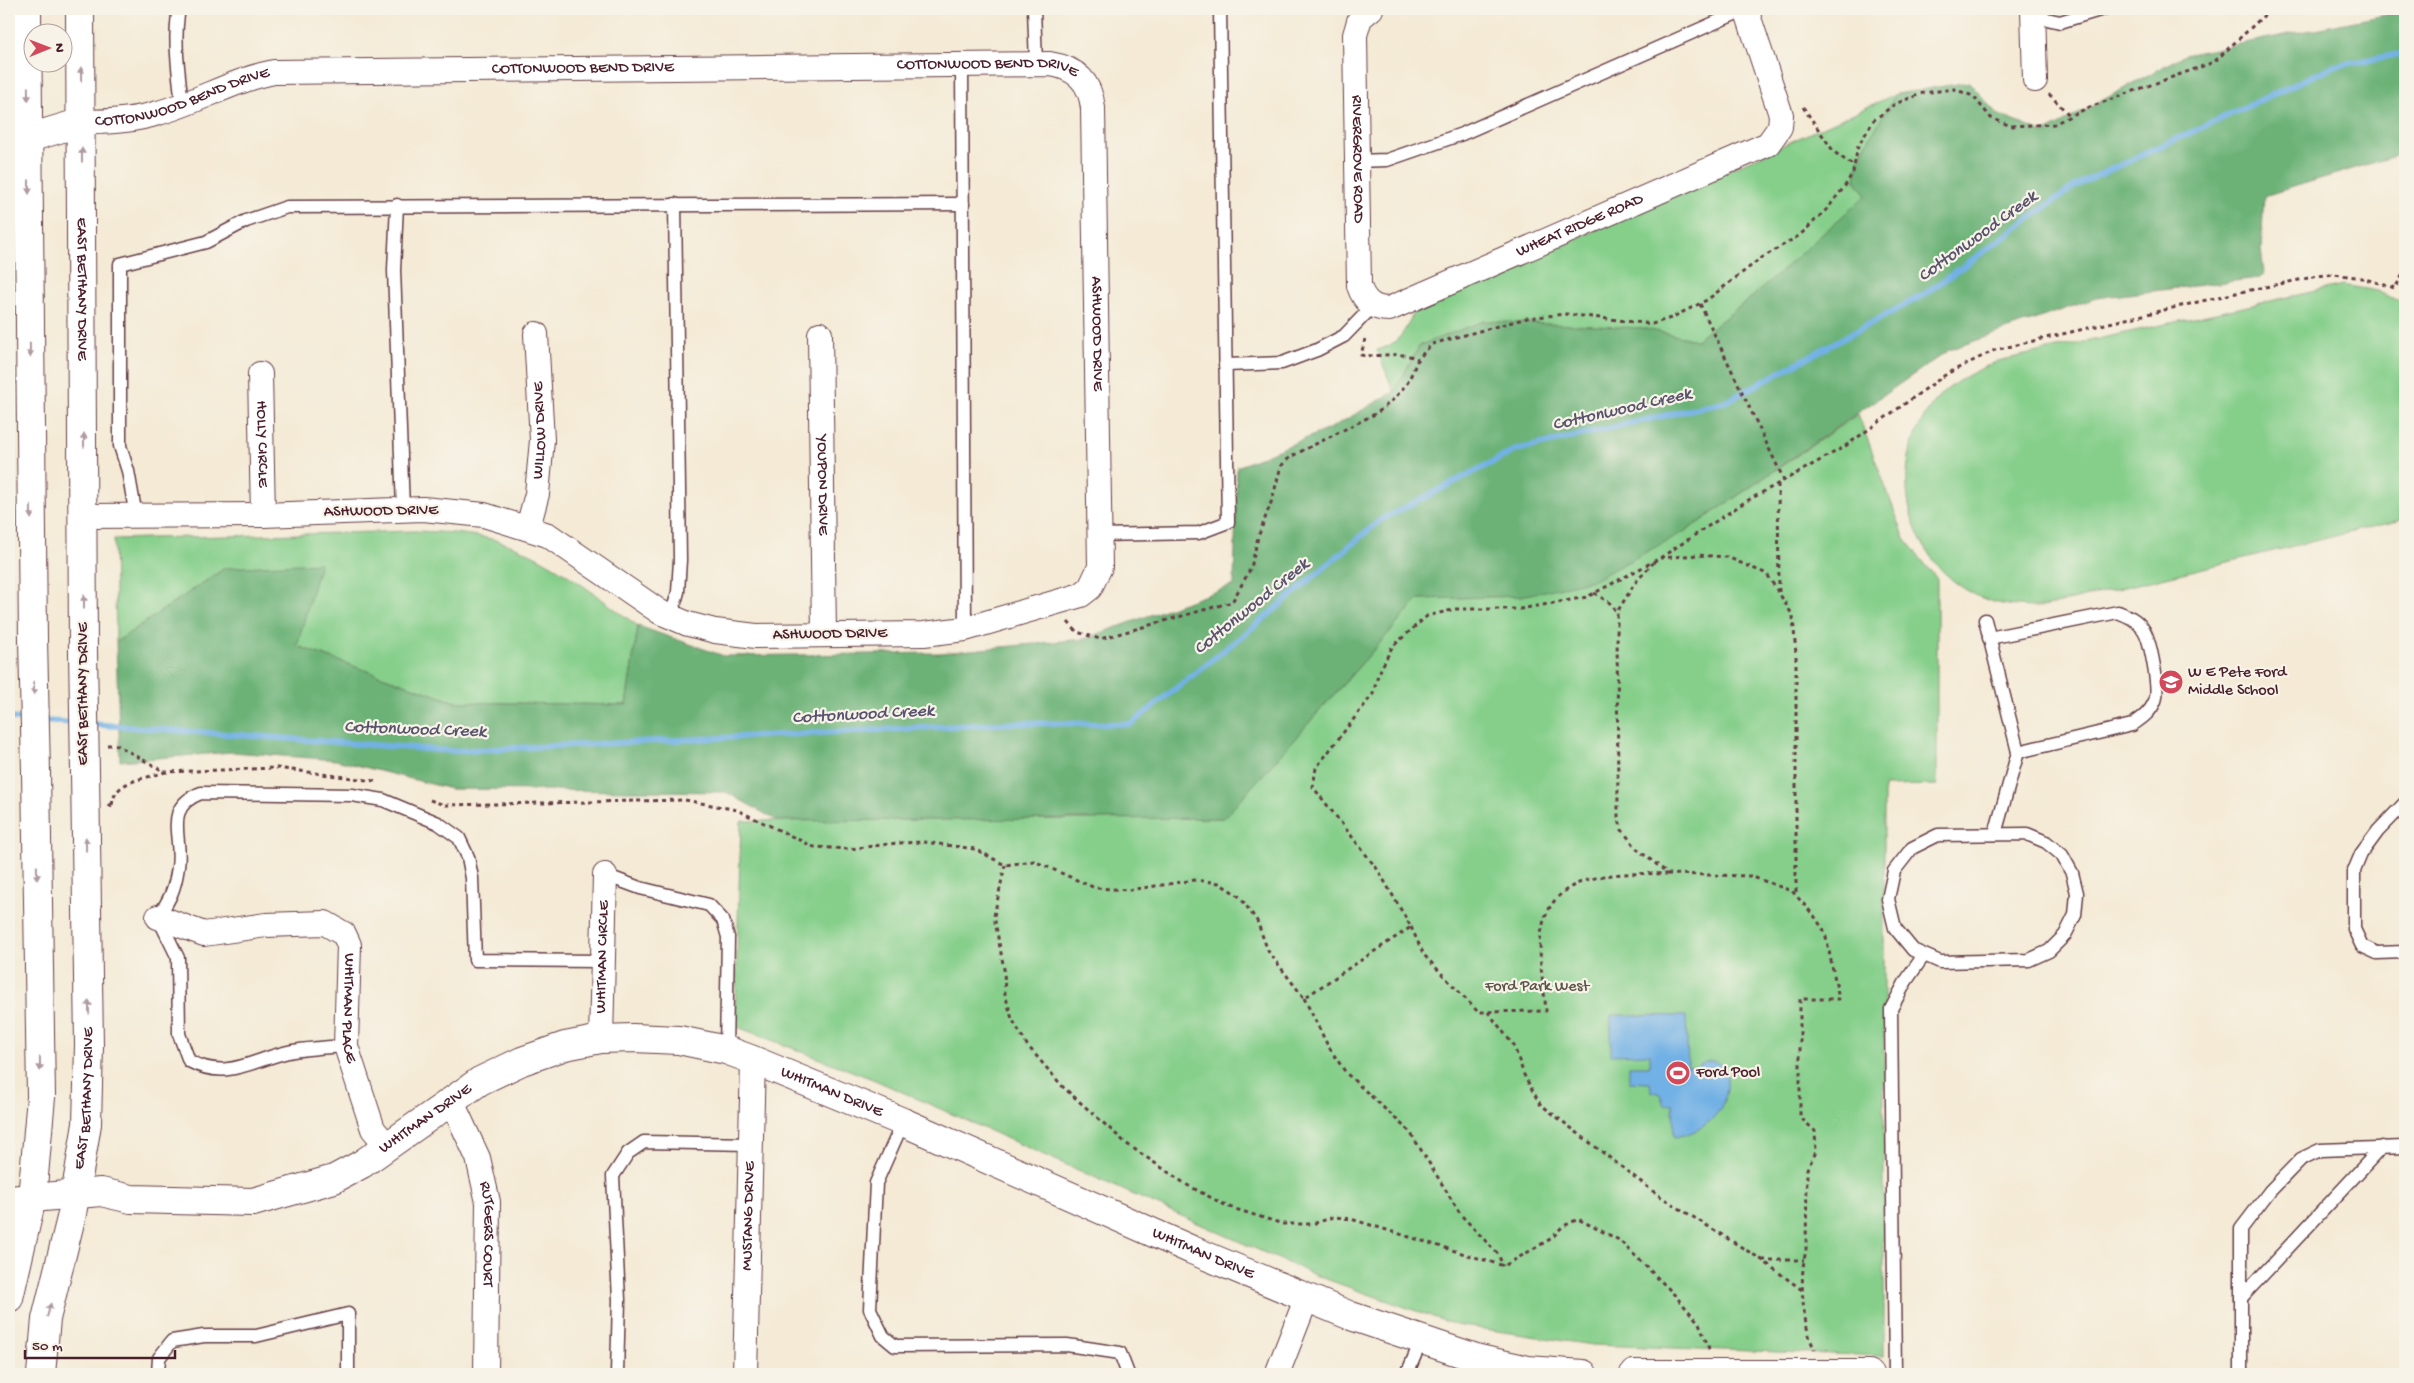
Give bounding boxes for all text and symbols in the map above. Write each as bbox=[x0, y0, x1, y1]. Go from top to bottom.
north arrow bbox=[22, 22, 72, 72]
text: N bbox=[50, 43, 67, 53]
street label: COTTONWOOD BEND DRIVE bbox=[897, 54, 1083, 83]
street label: COTTONWOOD BEND DRIVE bbox=[492, 58, 675, 79]
street label: COTTONWOOD BEND DRIVE bbox=[95, 63, 272, 131]
one-way arrow bbox=[77, 65, 85, 81]
one-way arrow bbox=[24, 86, 32, 102]
street label: RIVERGROVE ROAD bbox=[1346, 95, 1368, 224]
one-way arrow bbox=[78, 147, 86, 163]
one-way arrow bbox=[25, 179, 33, 195]
water label: Cottonwood Creek bbox=[1914, 186, 2043, 287]
street label: WHEAT RIDGE ROAD bbox=[1514, 190, 1647, 262]
street label: EAST BETHANY DRIVE bbox=[71, 218, 91, 362]
street label: ASHWOOD DRIVE bbox=[1086, 276, 1107, 392]
one-way arrow bbox=[26, 342, 34, 358]
street label: WILLOW DRIVE bbox=[529, 380, 552, 480]
water label: Cottonwood Creek bbox=[1551, 383, 1695, 436]
street label: HOLLY CIRCLE bbox=[251, 400, 272, 489]
one-way arrow bbox=[79, 432, 87, 448]
street label: YOUPON DRIVE bbox=[812, 433, 832, 536]
street label: ASHWOOD DRIVE bbox=[324, 501, 439, 522]
one-way arrow bbox=[28, 504, 36, 520]
water label: Cottonwood Creek bbox=[1190, 553, 1315, 660]
one-way arrow bbox=[80, 594, 88, 610]
street label: EAST BETHANY DRIVE bbox=[75, 622, 94, 765]
street label: ASHWOOD DRIVE bbox=[773, 624, 888, 645]
place label: W E Pete Ford Middle School bbox=[2188, 664, 2288, 701]
school or university icon: W E Pete Ford Middle School bbox=[2158, 669, 2184, 695]
one-way arrow bbox=[30, 680, 38, 696]
water label: Cottonwood Creek bbox=[792, 701, 936, 729]
water label: Cottonwood Creek bbox=[344, 717, 488, 743]
one-way arrow bbox=[82, 836, 90, 852]
one-way arrow bbox=[33, 865, 41, 881]
street label: WHITMAN CIRCLE bbox=[592, 899, 614, 1014]
street label: WHITMAN PLACE bbox=[336, 953, 361, 1066]
park label: Ford Park West bbox=[1484, 978, 1590, 997]
one-way arrow bbox=[85, 999, 93, 1015]
street label: EAST BETHANY DRIVE bbox=[70, 1026, 99, 1171]
one-way arrow bbox=[37, 1057, 45, 1073]
sports icon: Ford Pool bbox=[1665, 1060, 1691, 1086]
street label: WHITMAN DRIVE bbox=[777, 1063, 886, 1122]
place label: Ford Pool bbox=[1695, 1064, 1760, 1083]
street label: WHITMAN DRIVE bbox=[376, 1079, 477, 1158]
street label: MUSTANG DRIVE bbox=[738, 1160, 760, 1271]
street label: RUTGERS COURT bbox=[474, 1180, 498, 1288]
street label: WHITMAN DRIVE bbox=[1149, 1224, 1258, 1285]
one-way arrow bbox=[45, 1302, 53, 1317]
scale bar bbox=[25, 1328, 175, 1360]
text: 50 m bbox=[32, 1338, 63, 1356]

